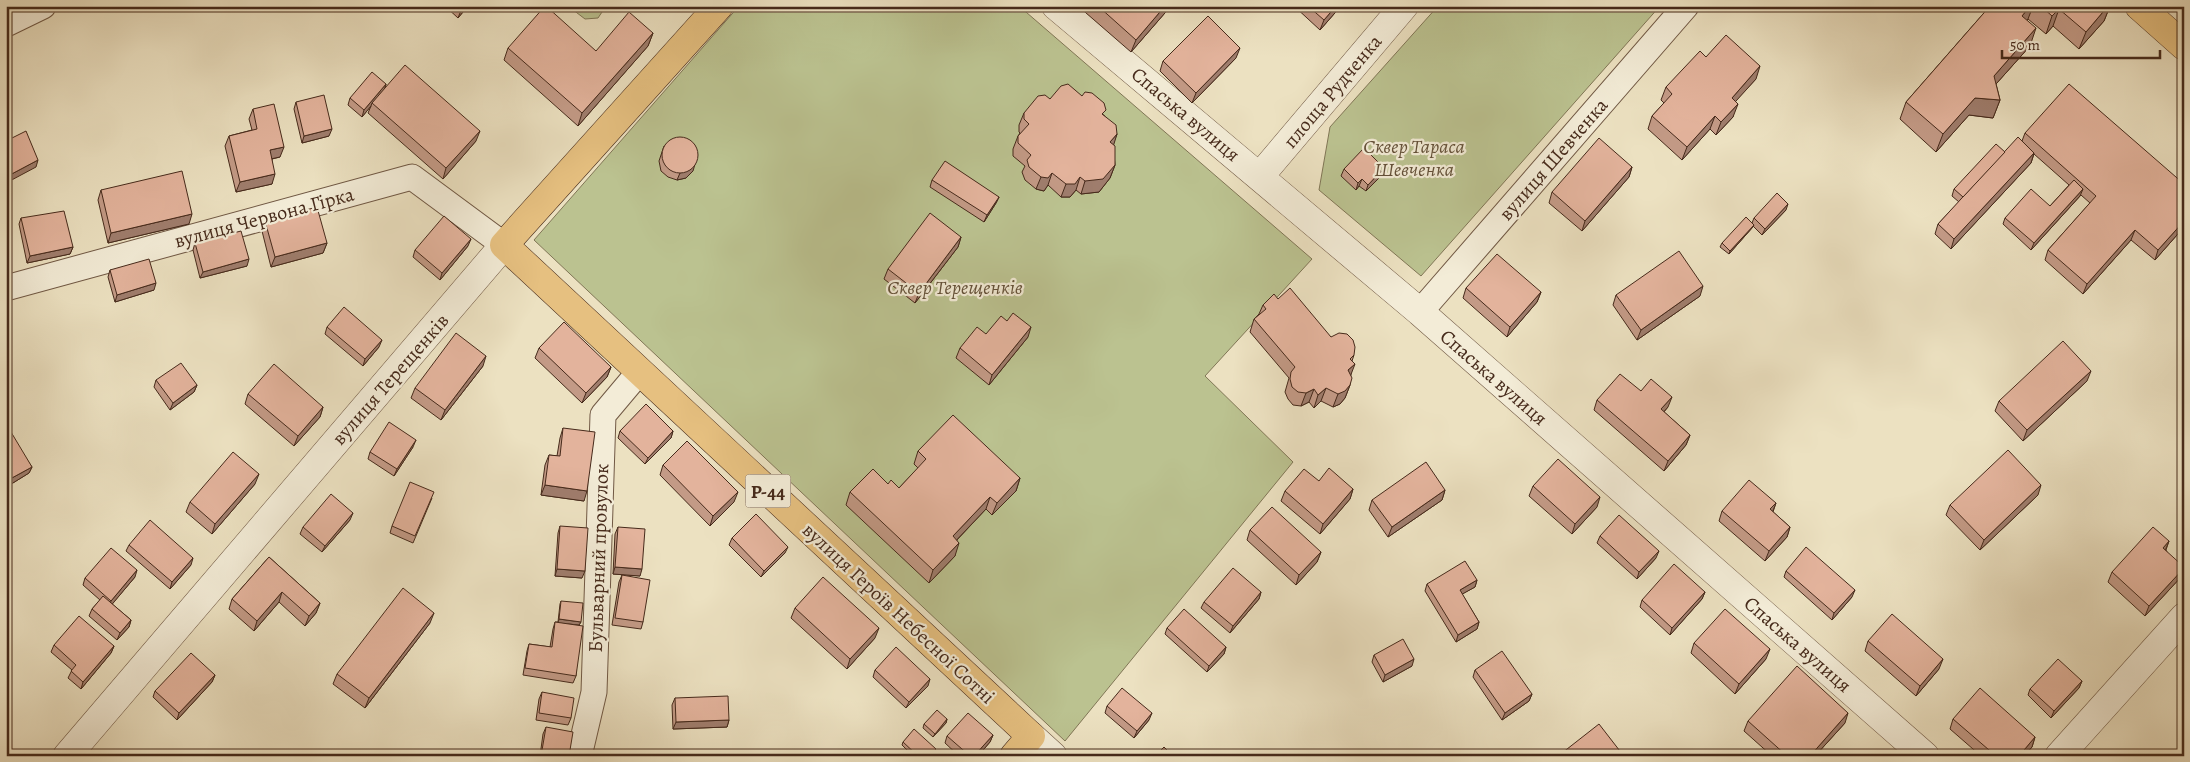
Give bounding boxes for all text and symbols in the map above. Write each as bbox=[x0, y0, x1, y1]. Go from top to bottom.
street label: площа Рудченка bbox=[1277, 28, 1388, 154]
scale bar bbox=[2002, 28, 2160, 60]
text: 50 m bbox=[2010, 35, 2040, 55]
street label: Спаська вулиця bbox=[1126, 61, 1246, 168]
street label: вулиця Шевченка bbox=[1493, 92, 1615, 226]
park label: Сквер Тараса Шевченка bbox=[1363, 133, 1465, 183]
street label: вулиця Червона Гірка bbox=[171, 180, 358, 254]
park label: Сквер Терещенків bbox=[887, 274, 1023, 301]
street label: вулиця Терещенків bbox=[326, 308, 455, 451]
street label: Спаська вулиця bbox=[1434, 323, 1553, 432]
street label: Бульварний провулок bbox=[582, 463, 615, 653]
road number: Р-44 bbox=[746, 474, 790, 508]
street label: вулиця Героїв Небесної Сотні bbox=[797, 517, 1001, 710]
street label: Спаська вулиця bbox=[1738, 590, 1857, 699]

